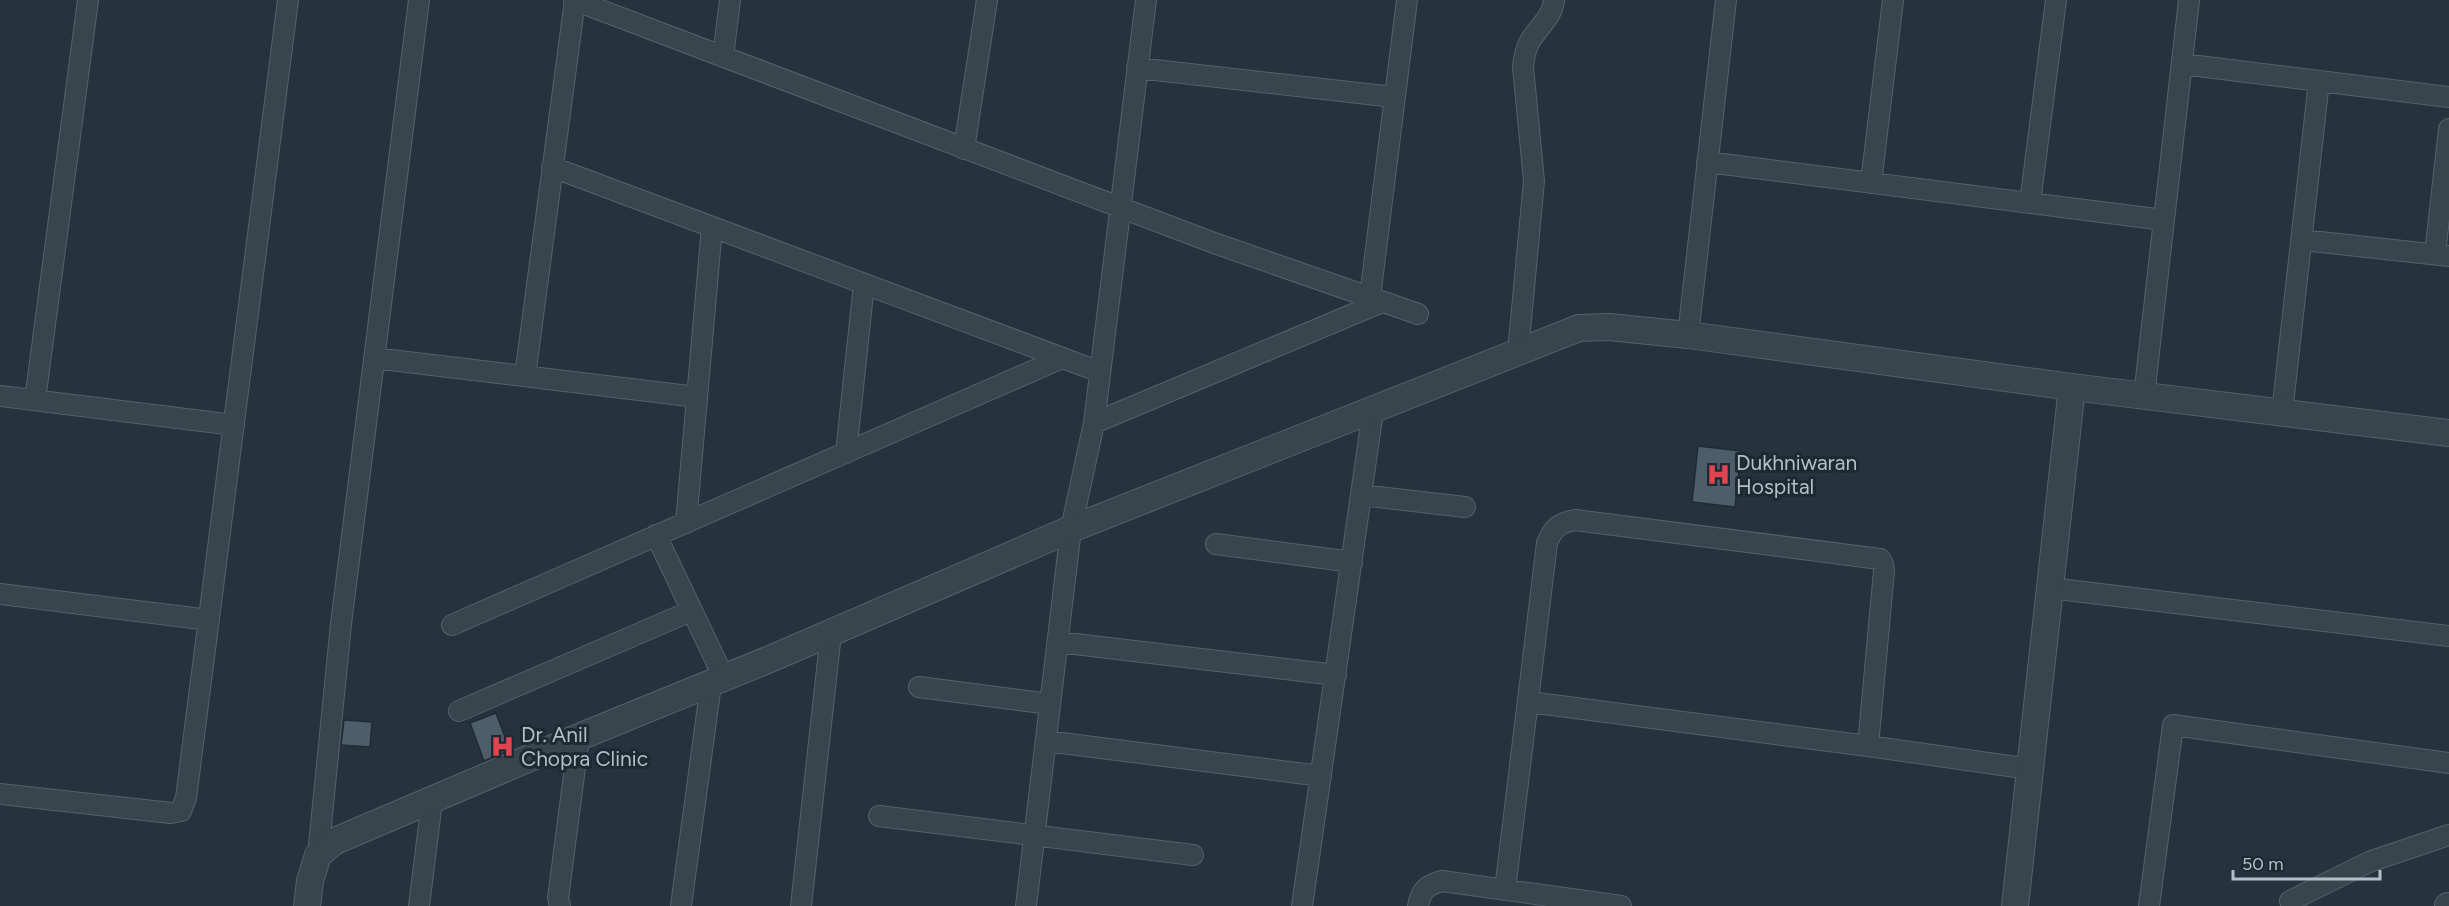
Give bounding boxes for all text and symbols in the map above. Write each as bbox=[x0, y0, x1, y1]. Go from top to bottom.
place label: Dukhniwaran Hospital bbox=[1736, 450, 1857, 499]
hospital icon: Dukhniwaran Hospital bbox=[1705, 461, 1731, 487]
place label: Dr. Anil Chopra Clinic bbox=[521, 722, 648, 771]
hospital icon: Dr. Anil Chopra Clinic bbox=[490, 733, 516, 759]
scale bar bbox=[2233, 843, 2380, 881]
text: 50 m bbox=[2242, 853, 2284, 875]

